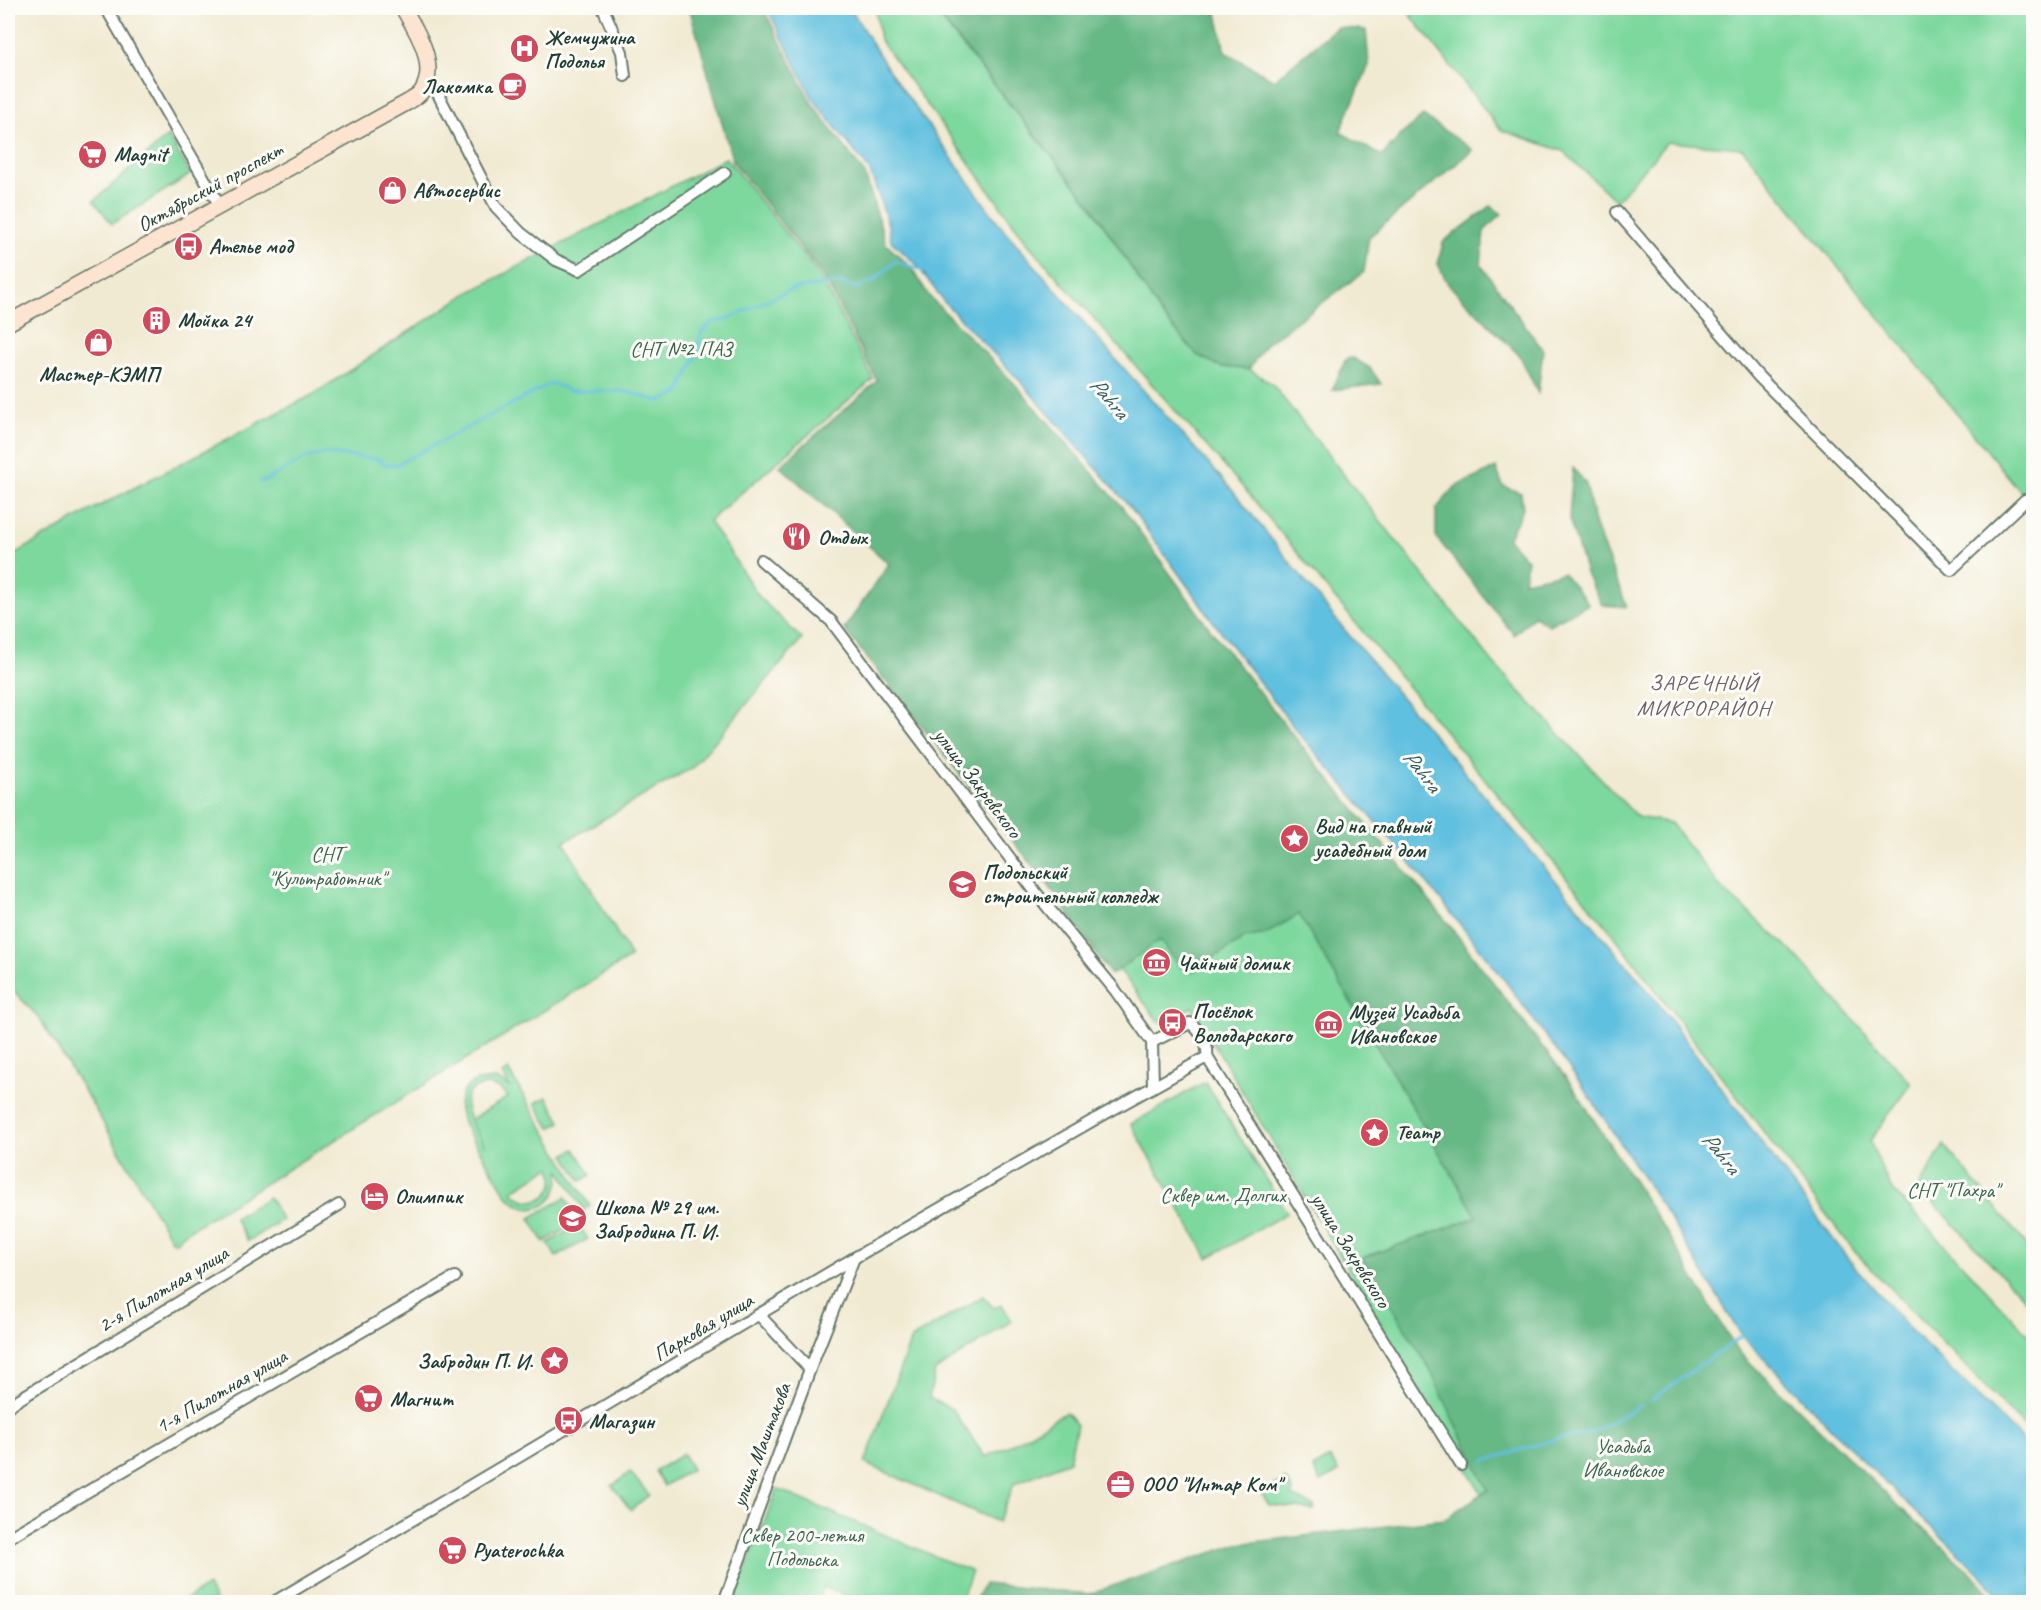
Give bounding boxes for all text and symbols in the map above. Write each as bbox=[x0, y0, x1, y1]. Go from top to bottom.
place label: Жемчужина Подолья bbox=[545, 24, 636, 74]
hospital icon: Жемчужина Подолья bbox=[508, 33, 540, 65]
cafe icon: Лакомка bbox=[497, 70, 529, 102]
place label: Лакомка bbox=[422, 73, 494, 99]
street label: Октябрьский проспект bbox=[132, 136, 289, 238]
supermarket icon: Magnit bbox=[77, 138, 109, 170]
place label: Magnit bbox=[114, 141, 170, 167]
shop icon: Автосервис bbox=[376, 174, 408, 206]
place label: Автосервис bbox=[413, 177, 501, 203]
bus stop icon: Ателье мод bbox=[172, 230, 204, 262]
place label: Ателье мод bbox=[209, 233, 295, 259]
building icon: Мойка 24 bbox=[141, 304, 173, 336]
place label: Мойка 24 bbox=[178, 307, 254, 333]
shop icon: Мастер-КЭМП bbox=[83, 327, 115, 359]
park label: СНТ №2 ПАЗ bbox=[630, 336, 735, 362]
place label: Мастер-КЭМП bbox=[39, 361, 162, 387]
water label: Pahra bbox=[1083, 371, 1136, 426]
restaurant icon: Отдых bbox=[781, 521, 813, 553]
place label: Отдых bbox=[818, 524, 868, 550]
district label: ЗАРЕЧНЫЙ МИКРОРАЙОН bbox=[1637, 669, 1773, 722]
street label: улица Закревского bbox=[927, 721, 1029, 844]
water label: Pahra bbox=[1397, 744, 1448, 799]
place label: Вид на главный усадебный дом bbox=[1313, 813, 1433, 863]
place icon: Вид на главный усадебный дом bbox=[1278, 822, 1310, 854]
park label: СНТ "Культработник" bbox=[269, 841, 389, 891]
place label: Подольский строительный колледж bbox=[983, 859, 1160, 909]
school or university icon: Подольский строительный колледж bbox=[946, 868, 978, 900]
museum icon: Чайный домик bbox=[1140, 947, 1172, 979]
place label: Чайный домик bbox=[1177, 950, 1291, 976]
place label: Посёлок Володарского bbox=[1193, 998, 1294, 1048]
place label: Музей Усадьба Ивановское bbox=[1349, 999, 1461, 1049]
bus stop icon: Посёлок Володарского bbox=[1156, 1007, 1188, 1039]
museum icon: Музей Усадьба Ивановское bbox=[1312, 1008, 1344, 1040]
place icon: Театр bbox=[1359, 1116, 1391, 1148]
place label: Театр bbox=[1396, 1119, 1441, 1145]
water label: Pahra bbox=[1696, 1126, 1748, 1181]
park label: СНТ "Пахра" bbox=[1907, 1177, 2003, 1203]
hotel icon: Олимпик bbox=[358, 1180, 390, 1212]
park label: Сквер им. Долгих bbox=[1160, 1182, 1287, 1208]
place label: Олимпик bbox=[395, 1183, 465, 1209]
street label: улица Закревского bbox=[1304, 1186, 1398, 1314]
place label: Школа № 29 им. Забродина П. И. bbox=[594, 1194, 720, 1244]
school or university icon: Школа № 29 им. Забродина П. И. bbox=[557, 1203, 589, 1235]
street label: 2-я Пилотная улица bbox=[93, 1239, 234, 1338]
street label: Парковая улица bbox=[648, 1286, 759, 1367]
street label: 1-я Пилотная улица bbox=[151, 1342, 293, 1439]
place icon: Забродин П. И. bbox=[538, 1345, 570, 1377]
place label: Забродин П. И. bbox=[417, 1348, 534, 1374]
street label: улица Маштакова bbox=[725, 1378, 797, 1513]
supermarket icon: Магнит bbox=[353, 1383, 385, 1415]
place label: Магнит bbox=[390, 1386, 455, 1412]
bus stop icon: Магазин bbox=[552, 1405, 584, 1437]
place label: Магазин bbox=[589, 1408, 656, 1435]
park label: Усадьба Ивановское bbox=[1583, 1433, 1665, 1483]
office icon: ООО "Интар Ком" bbox=[1105, 1468, 1137, 1500]
place label: ООО "Интар Ком" bbox=[1142, 1471, 1286, 1497]
park label: Сквер 200-летия Подольска bbox=[741, 1522, 865, 1572]
supermarket icon: Pyaterochka bbox=[436, 1534, 468, 1566]
place label: Pyaterochka bbox=[473, 1537, 564, 1563]

